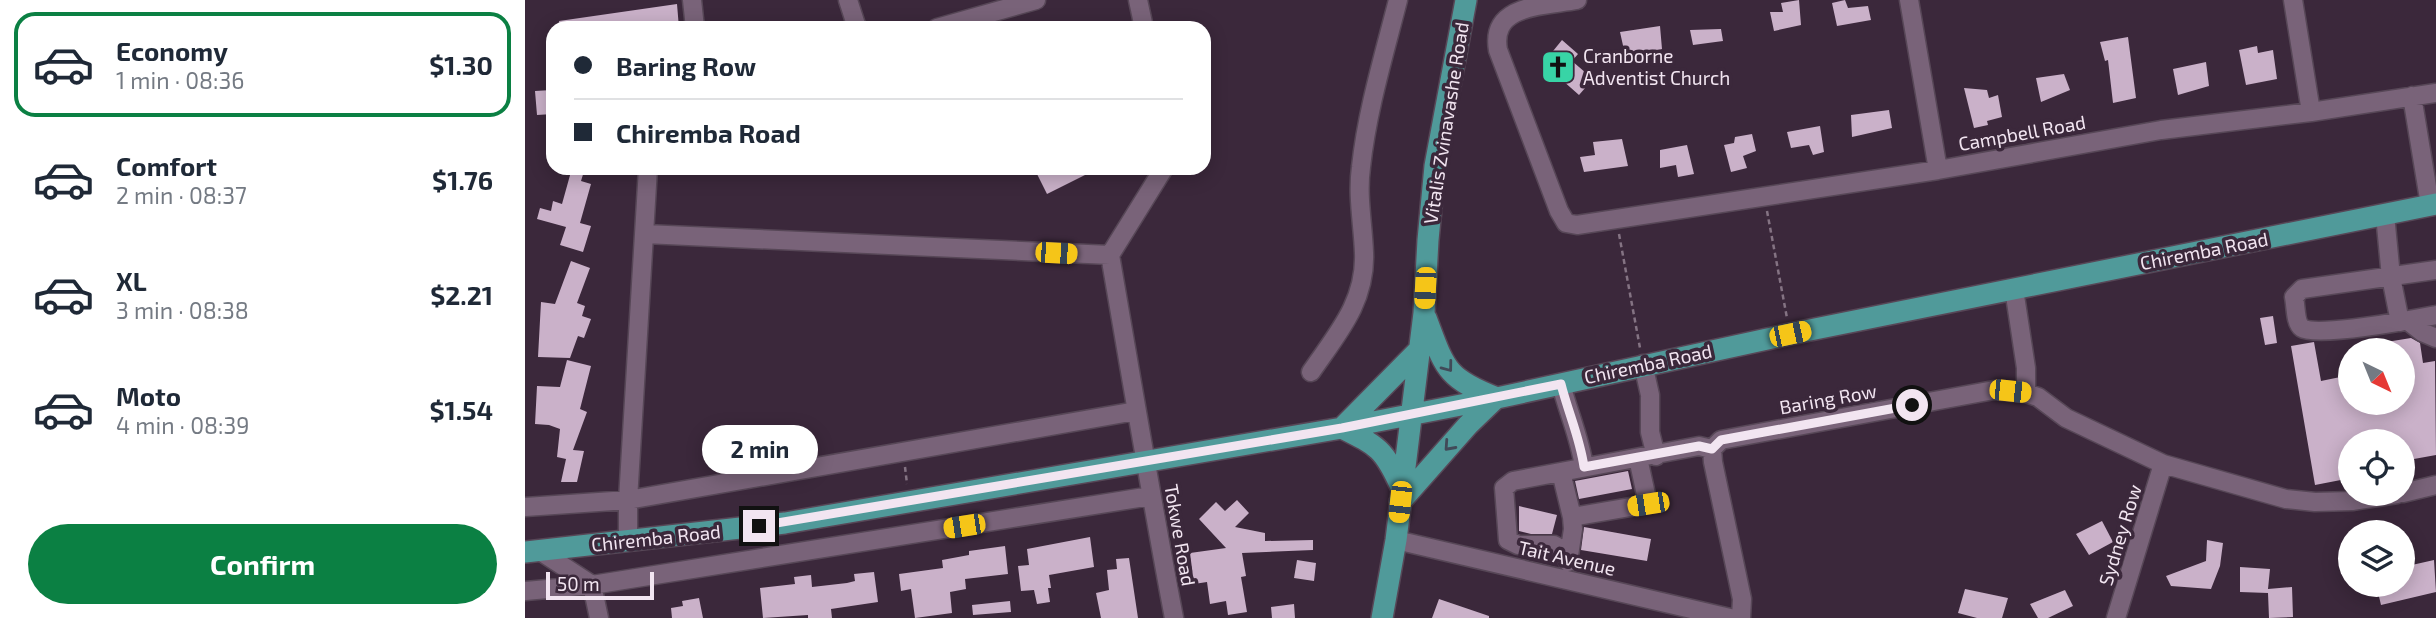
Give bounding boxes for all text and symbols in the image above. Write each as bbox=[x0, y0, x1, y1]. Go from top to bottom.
street label: Vitalis Zvinavashe Road bbox=[1418, 20, 1473, 226]
icon: car bbox=[32, 33, 95, 96]
text: Economy bbox=[116, 35, 228, 66]
place label: Cranborne Adventist Church bbox=[1583, 44, 1730, 89]
church icon: Cranborne Adventist Church bbox=[1539, 48, 1577, 86]
text: $1.30 bbox=[429, 49, 493, 80]
text: Baring Row bbox=[616, 50, 756, 81]
text: 1 min · 08:36 bbox=[116, 66, 244, 94]
street label: Campbell Road bbox=[1957, 110, 2087, 155]
text: Chiremba Road bbox=[616, 117, 801, 148]
icon: car bbox=[32, 148, 95, 211]
text: Comfort bbox=[116, 150, 217, 181]
text: $1.76 bbox=[432, 164, 493, 195]
text: 2 min · 08:37 bbox=[116, 181, 247, 209]
street label: Chiremba Road bbox=[2138, 227, 2270, 274]
car bbox=[1035, 241, 1078, 265]
icon: car bbox=[32, 263, 95, 326]
text: XL bbox=[116, 265, 147, 296]
car bbox=[1414, 266, 1437, 310]
text: $2.21 bbox=[430, 279, 493, 310]
text: 3 min · 08:38 bbox=[116, 296, 249, 324]
car bbox=[1768, 319, 1813, 349]
north arrow bbox=[2338, 338, 2415, 415]
map controls bbox=[2338, 338, 2415, 597]
street label: Chiremba Road bbox=[1582, 339, 1714, 388]
one-way arrow bbox=[1440, 359, 1452, 371]
icon: car bbox=[32, 378, 95, 441]
car bbox=[1989, 378, 2032, 404]
street label: Baring Row bbox=[1777, 379, 1879, 418]
text: Moto bbox=[116, 380, 181, 411]
route start bbox=[1896, 389, 1928, 421]
text: $1.54 bbox=[429, 394, 493, 425]
text: 4 min · 08:39 bbox=[116, 411, 249, 439]
callout: 2 min bbox=[701, 424, 817, 474]
button: locate bbox=[2338, 429, 2415, 506]
text: 2 min bbox=[731, 435, 789, 463]
one-way arrow bbox=[1445, 438, 1457, 451]
car bbox=[1388, 480, 1413, 524]
street label: Sydney Row bbox=[2093, 481, 2146, 588]
street label: Tokwe Road bbox=[1160, 482, 1201, 588]
car bbox=[1626, 490, 1671, 518]
route end bbox=[743, 510, 775, 542]
car bbox=[942, 512, 987, 540]
street label: Chiremba Road bbox=[590, 519, 722, 556]
button: layers bbox=[2338, 520, 2415, 597]
button: Confirm bbox=[28, 524, 497, 604]
street label: Tait Avenue bbox=[1516, 535, 1618, 580]
scale bar bbox=[546, 569, 655, 601]
text: 50 m bbox=[557, 572, 600, 595]

